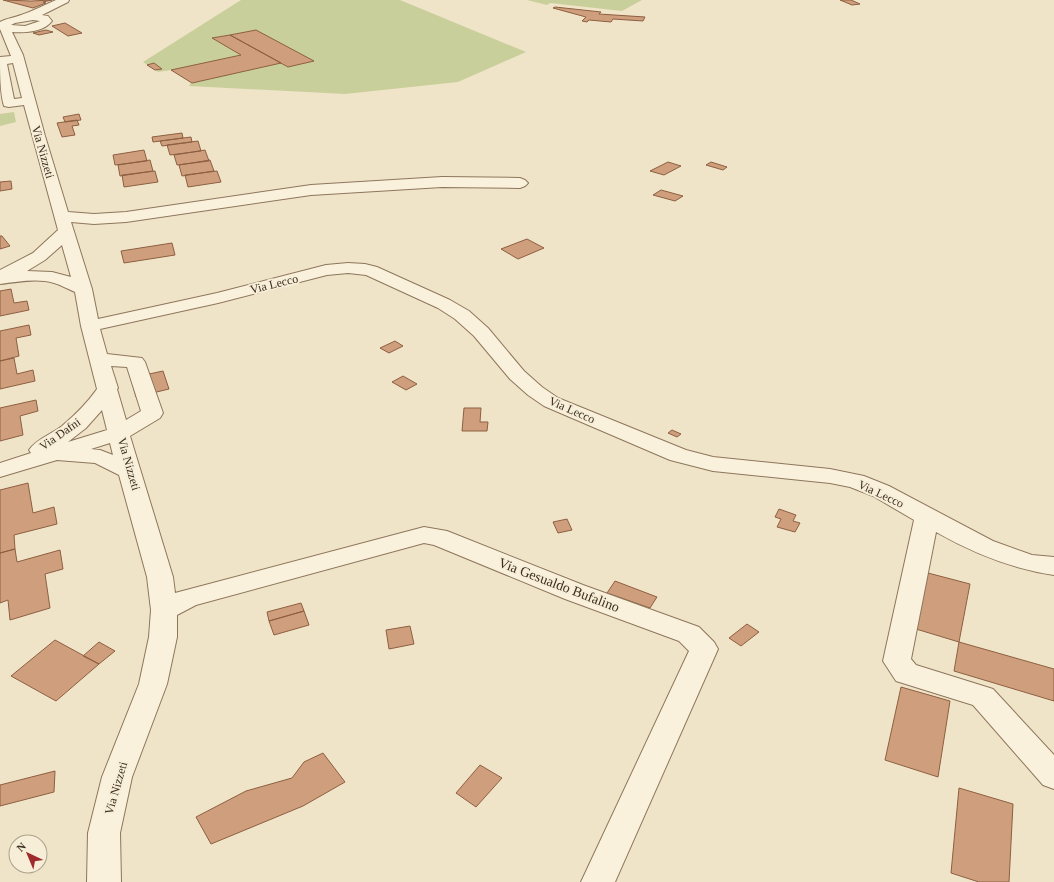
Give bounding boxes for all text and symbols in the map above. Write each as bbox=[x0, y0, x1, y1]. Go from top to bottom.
street label: Via Nizzeti bbox=[29, 124, 57, 181]
street label: Via Lecco bbox=[249, 271, 299, 297]
street label: Via Lecco bbox=[547, 394, 597, 426]
street label: Via Dafni bbox=[37, 414, 84, 453]
street label: Via Nizzeti bbox=[115, 436, 143, 493]
street label: Via Lecco bbox=[856, 477, 906, 511]
street label: Via Gesualdo Bufalino bbox=[496, 555, 622, 615]
street label: Via Nizzeti bbox=[102, 759, 130, 816]
north arrow bbox=[8, 834, 48, 874]
text: N bbox=[14, 840, 28, 854]

